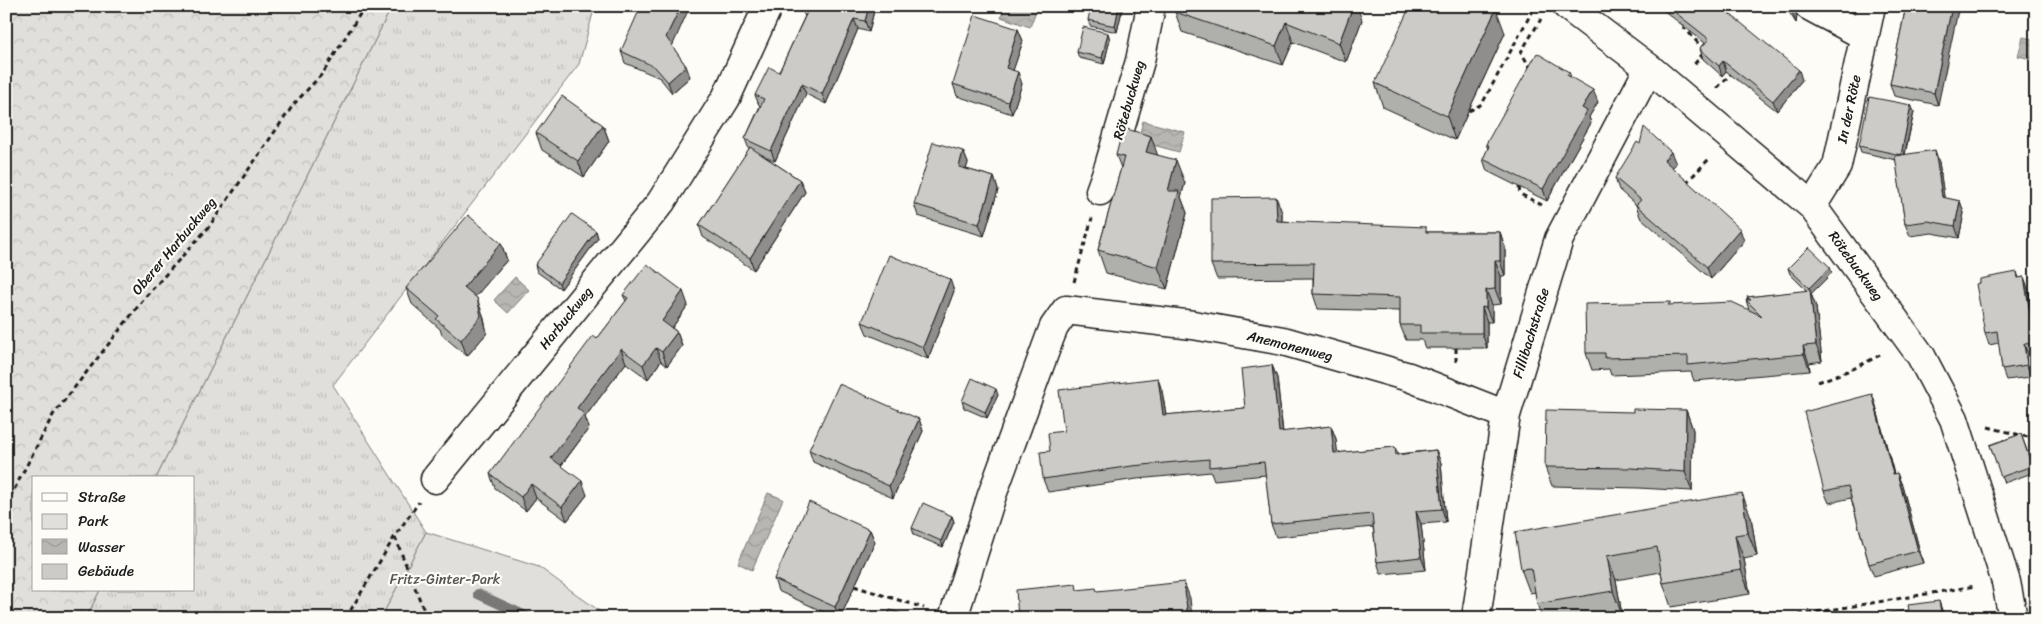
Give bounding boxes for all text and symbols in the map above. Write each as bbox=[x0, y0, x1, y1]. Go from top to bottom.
street label: Rötebuckweg bbox=[1106, 57, 1152, 143]
street label: In der Röte bbox=[1829, 72, 1868, 147]
street label: Oberer Harbuckweg bbox=[125, 191, 223, 301]
street label: Rötebuckweg bbox=[1822, 226, 1890, 306]
street label: Harbuckweg bbox=[533, 281, 599, 355]
street label: Fillibachstraße bbox=[1505, 285, 1557, 381]
street label: Anemonenweg bbox=[1243, 323, 1336, 369]
legend bbox=[32, 476, 195, 592]
text: Straße bbox=[78, 484, 126, 510]
text: Park bbox=[78, 508, 109, 534]
text: Wasser bbox=[78, 534, 126, 560]
text: Gebäude bbox=[78, 558, 134, 584]
park label: Fritz-Ginter-Park bbox=[390, 567, 501, 592]

